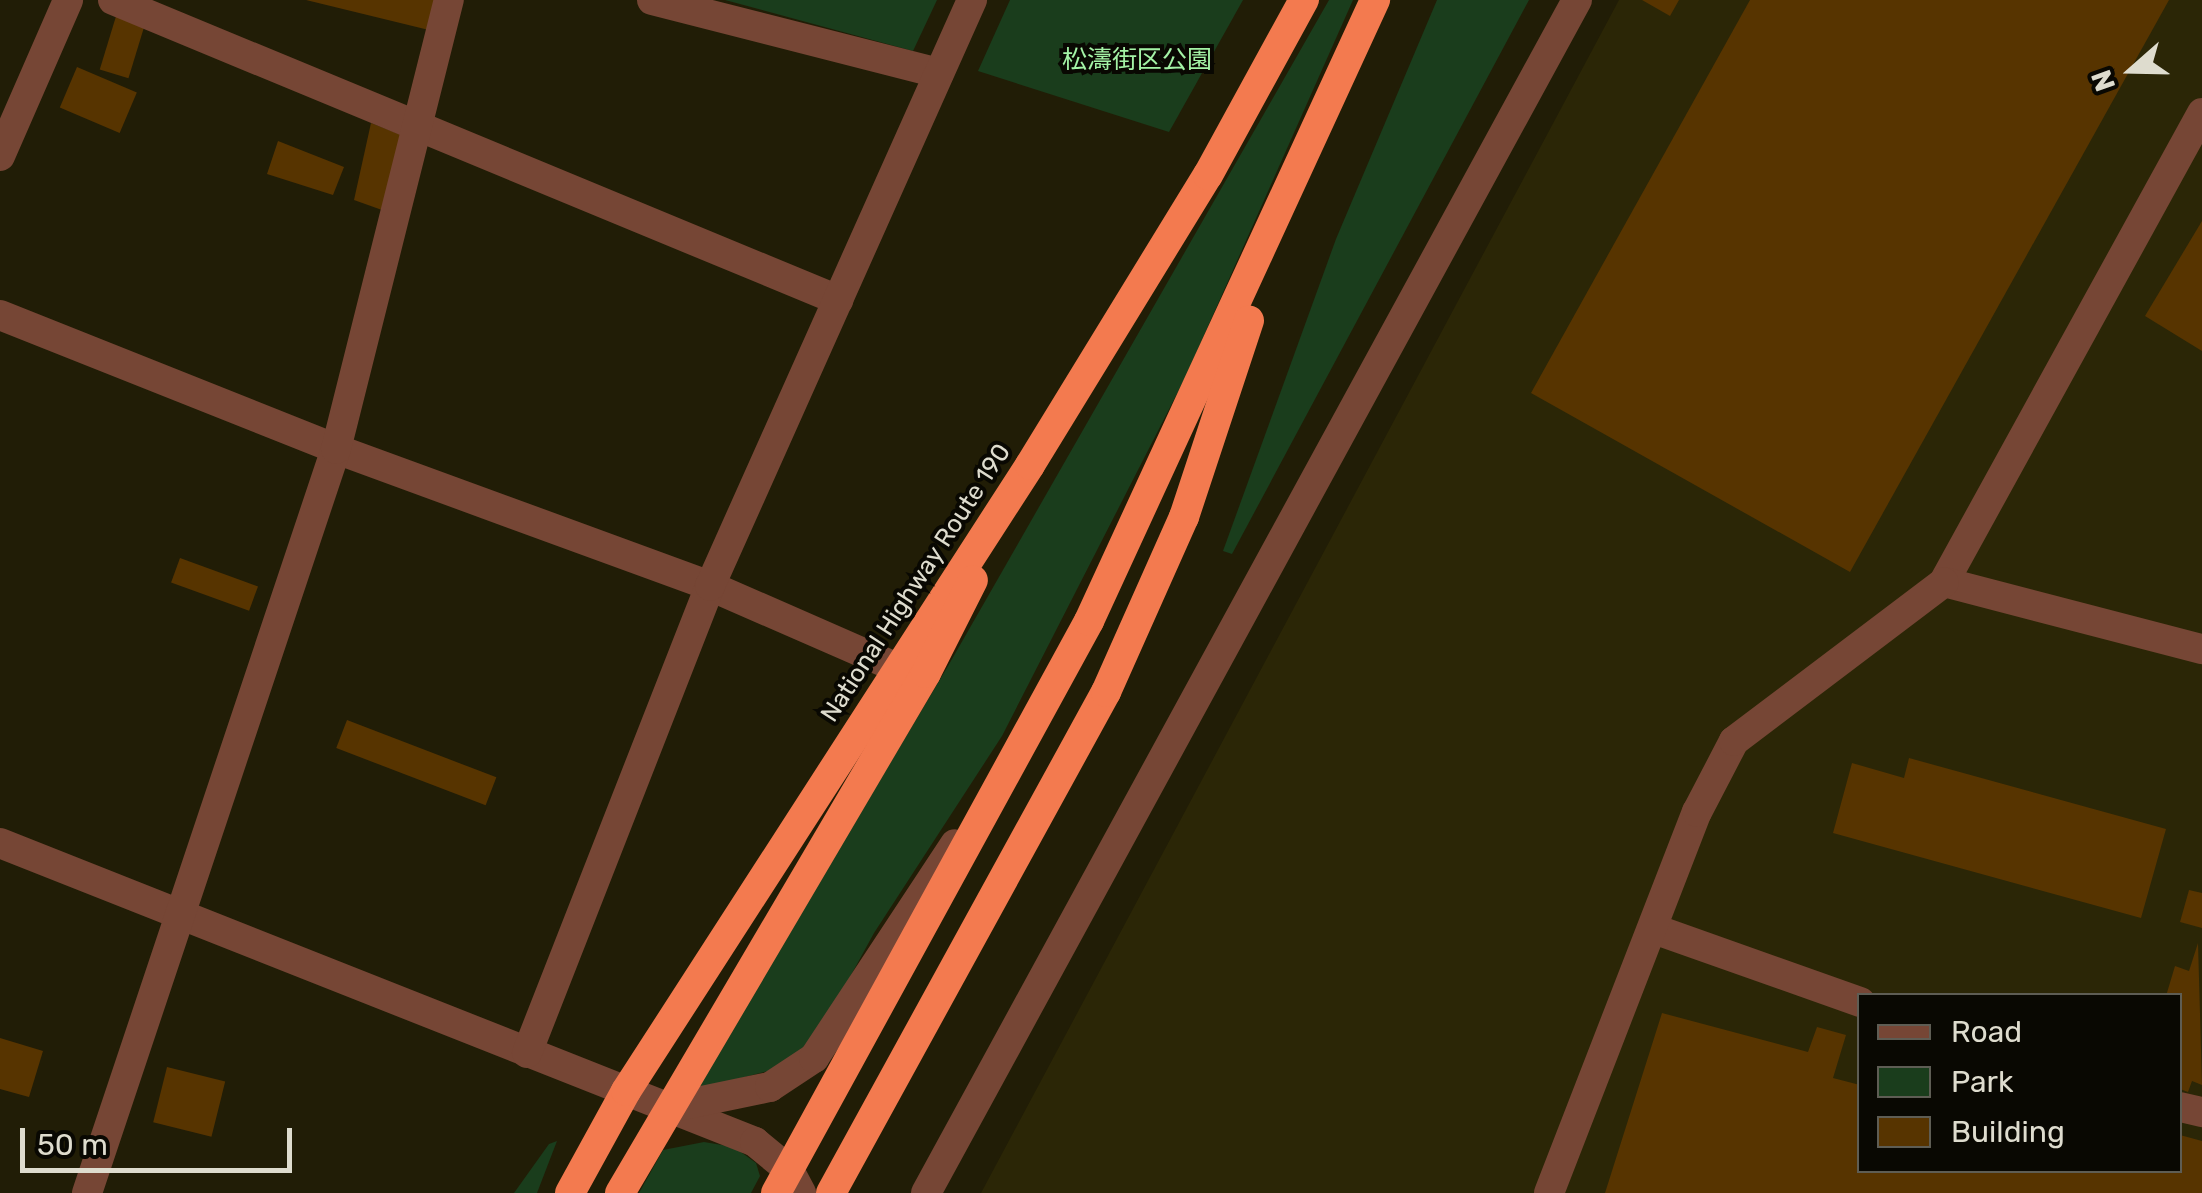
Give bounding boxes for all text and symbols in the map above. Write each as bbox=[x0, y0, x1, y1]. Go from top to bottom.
north arrow bbox=[2082, 20, 2182, 120]
park label: 松濤街区公園 bbox=[1062, 45, 1212, 75]
text: N bbox=[2084, 65, 2122, 96]
street label: National Highway Route 190 bbox=[815, 438, 1017, 728]
legend bbox=[1857, 993, 2182, 1173]
text: Road bbox=[1951, 1014, 2022, 1050]
text: Park bbox=[1951, 1064, 2013, 1100]
scale bar bbox=[25, 1108, 298, 1170]
text: Building bbox=[1951, 1114, 2065, 1150]
text: 50 m bbox=[37, 1127, 108, 1163]

